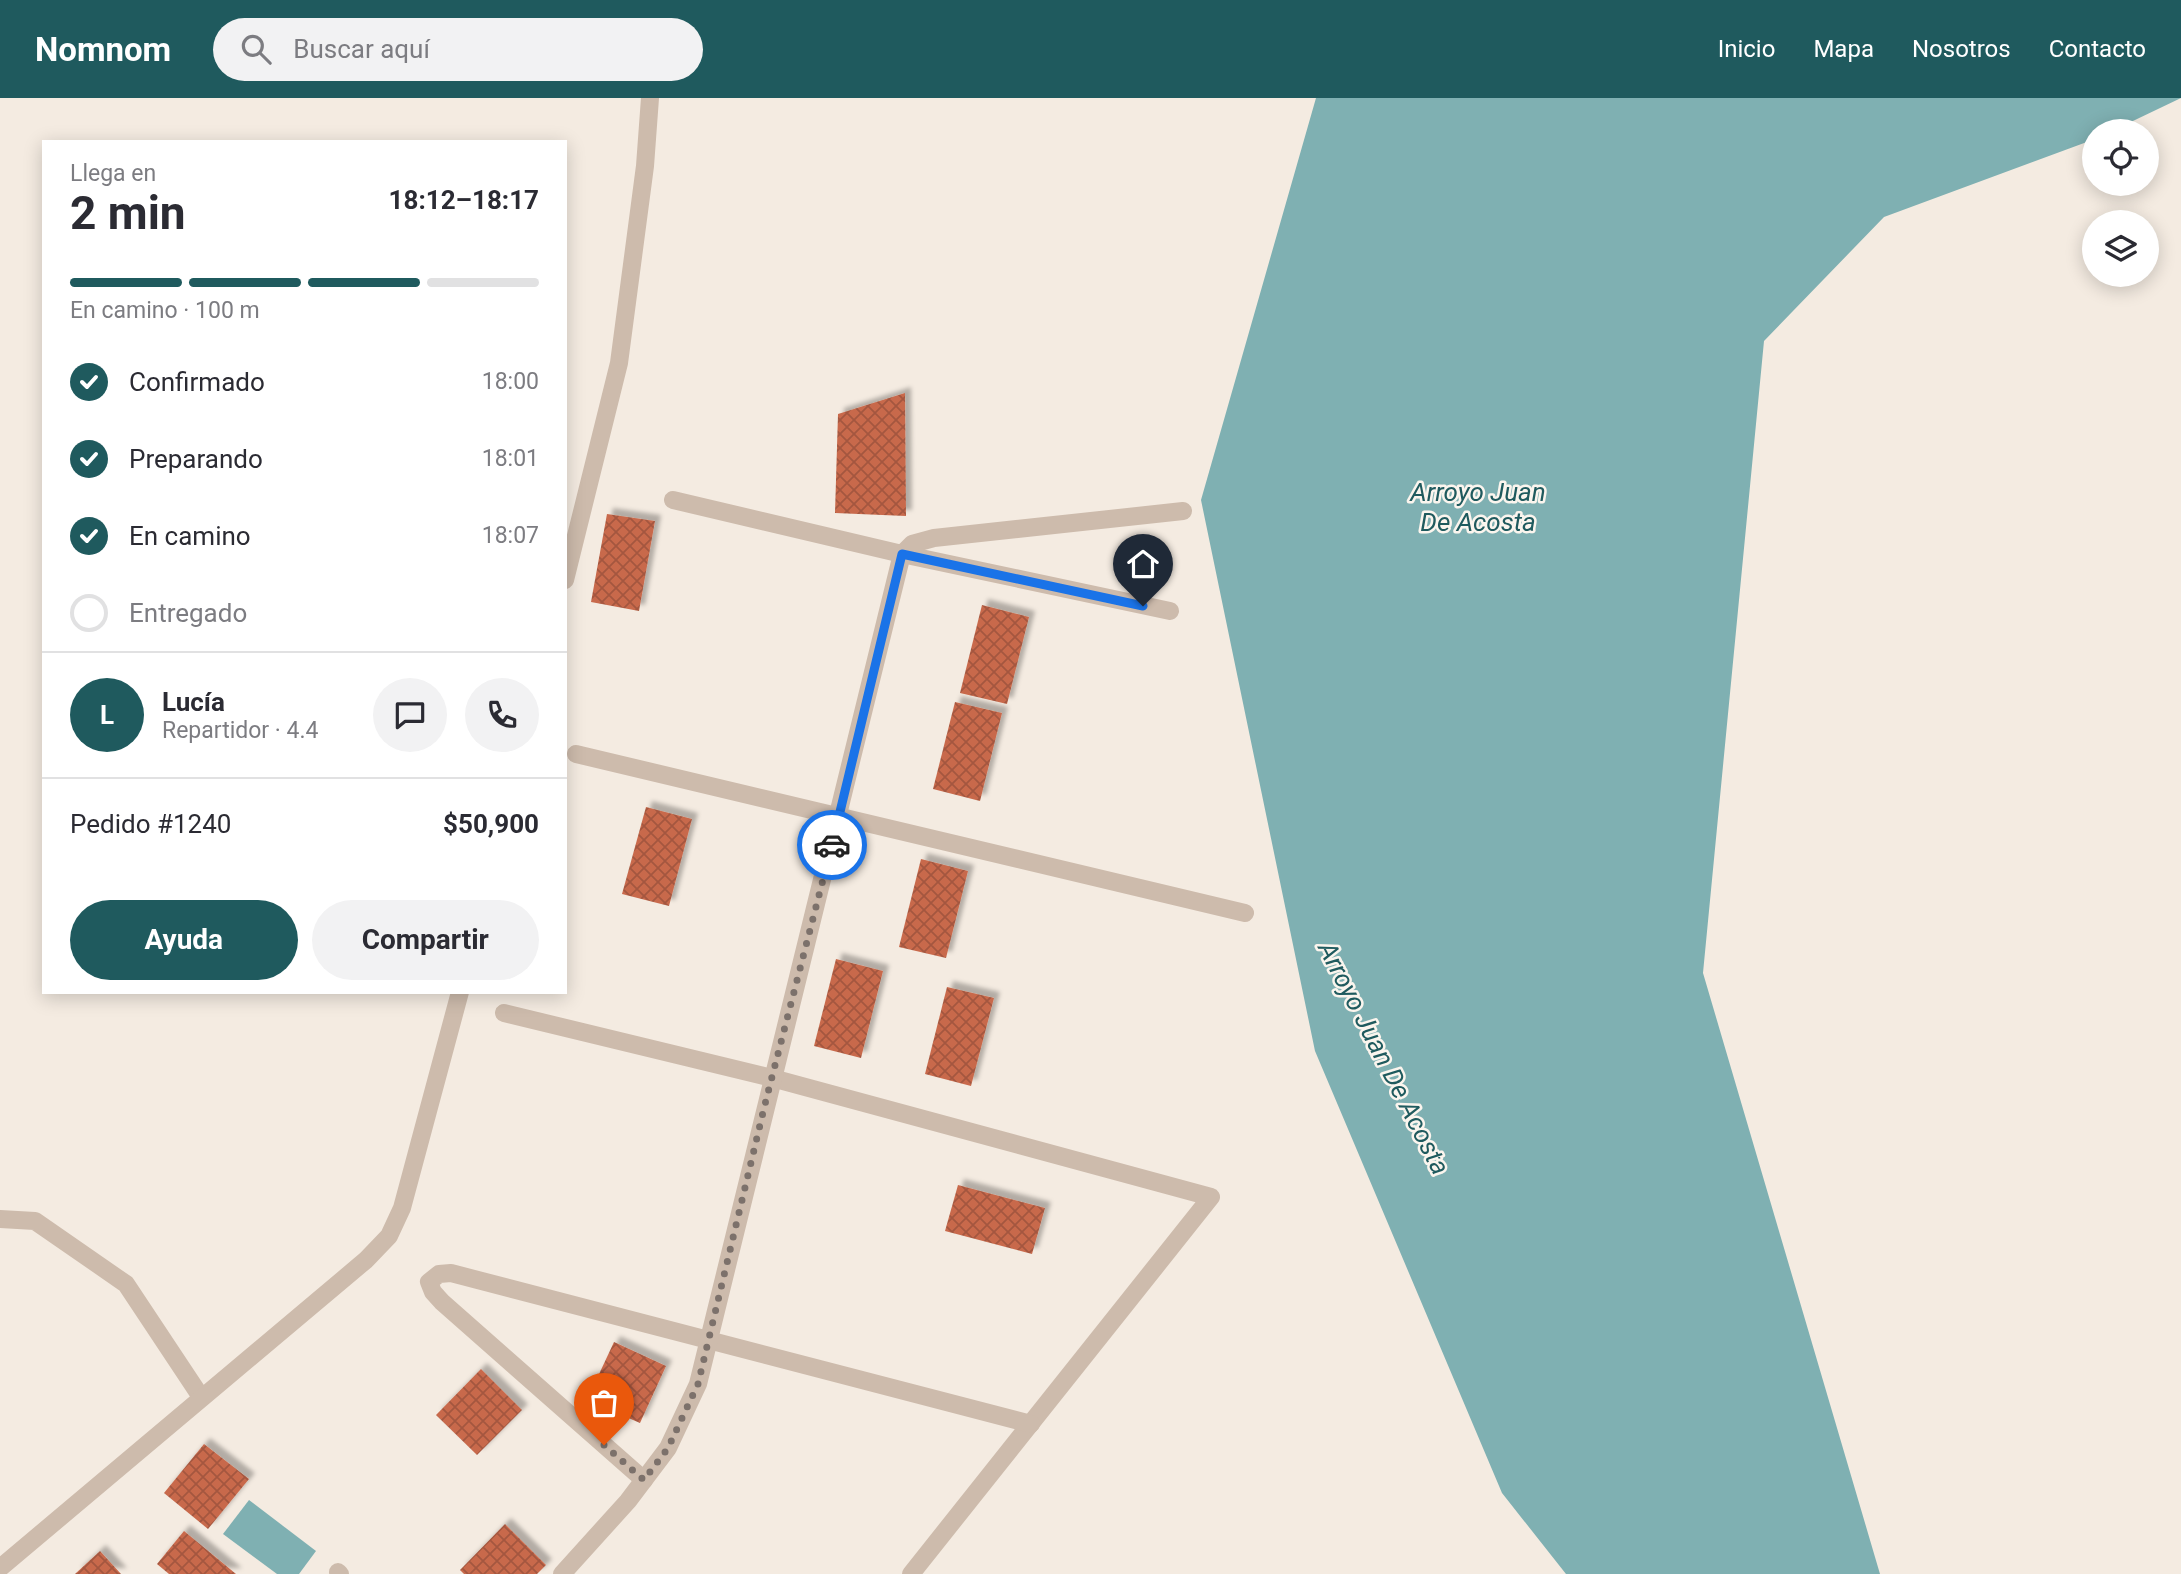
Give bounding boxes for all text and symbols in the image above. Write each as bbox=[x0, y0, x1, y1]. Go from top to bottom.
search box bbox=[213, 18, 703, 81]
text: Nomnom bbox=[35, 30, 171, 69]
icon: search bbox=[237, 30, 275, 68]
text: Buscar aquí bbox=[293, 34, 430, 64]
text: Inicio bbox=[1718, 35, 1775, 63]
text: Mapa bbox=[1813, 35, 1874, 63]
text: Nosotros bbox=[1912, 35, 2011, 63]
text: Contacto bbox=[2049, 35, 2146, 63]
map controls bbox=[2082, 119, 2159, 287]
button: locate bbox=[2082, 119, 2159, 196]
text: Llega en bbox=[70, 160, 156, 187]
text: 18:12–18:17 bbox=[389, 185, 539, 215]
text: 2 min bbox=[70, 186, 186, 240]
button: layers bbox=[2082, 210, 2159, 287]
text: En camino · 100 m bbox=[70, 297, 260, 324]
icon: check bbox=[70, 363, 108, 401]
text: Confirmado bbox=[129, 367, 265, 397]
text: 18:00 bbox=[482, 368, 539, 395]
icon: check bbox=[70, 440, 108, 478]
text: Preparando bbox=[129, 444, 263, 474]
text: 18:01 bbox=[482, 445, 539, 472]
water label: Arroyo Juan De Acosta bbox=[1408, 477, 1546, 537]
icon: check bbox=[70, 517, 108, 555]
text: En camino bbox=[129, 521, 251, 551]
text: 18:07 bbox=[482, 522, 539, 549]
pin bbox=[1113, 534, 1173, 606]
icon: home bbox=[1124, 545, 1162, 583]
text: Entregado bbox=[129, 598, 247, 628]
button: chat bbox=[373, 678, 447, 752]
button: phone bbox=[465, 678, 539, 752]
text: Lucía bbox=[162, 687, 225, 717]
text: L bbox=[100, 700, 114, 730]
text: Repartidor · 4.4 bbox=[162, 717, 319, 744]
text: Pedido #1240 bbox=[70, 809, 231, 839]
text: $50,900 bbox=[443, 809, 539, 839]
courier bbox=[797, 810, 867, 880]
icon: car bbox=[813, 826, 851, 864]
button: Ayuda bbox=[70, 900, 298, 980]
button: Compartir bbox=[312, 900, 539, 980]
water label: Arroyo Juan De Acosta bbox=[1311, 935, 1456, 1179]
pin bbox=[574, 1373, 634, 1445]
icon: bag bbox=[585, 1384, 623, 1422]

